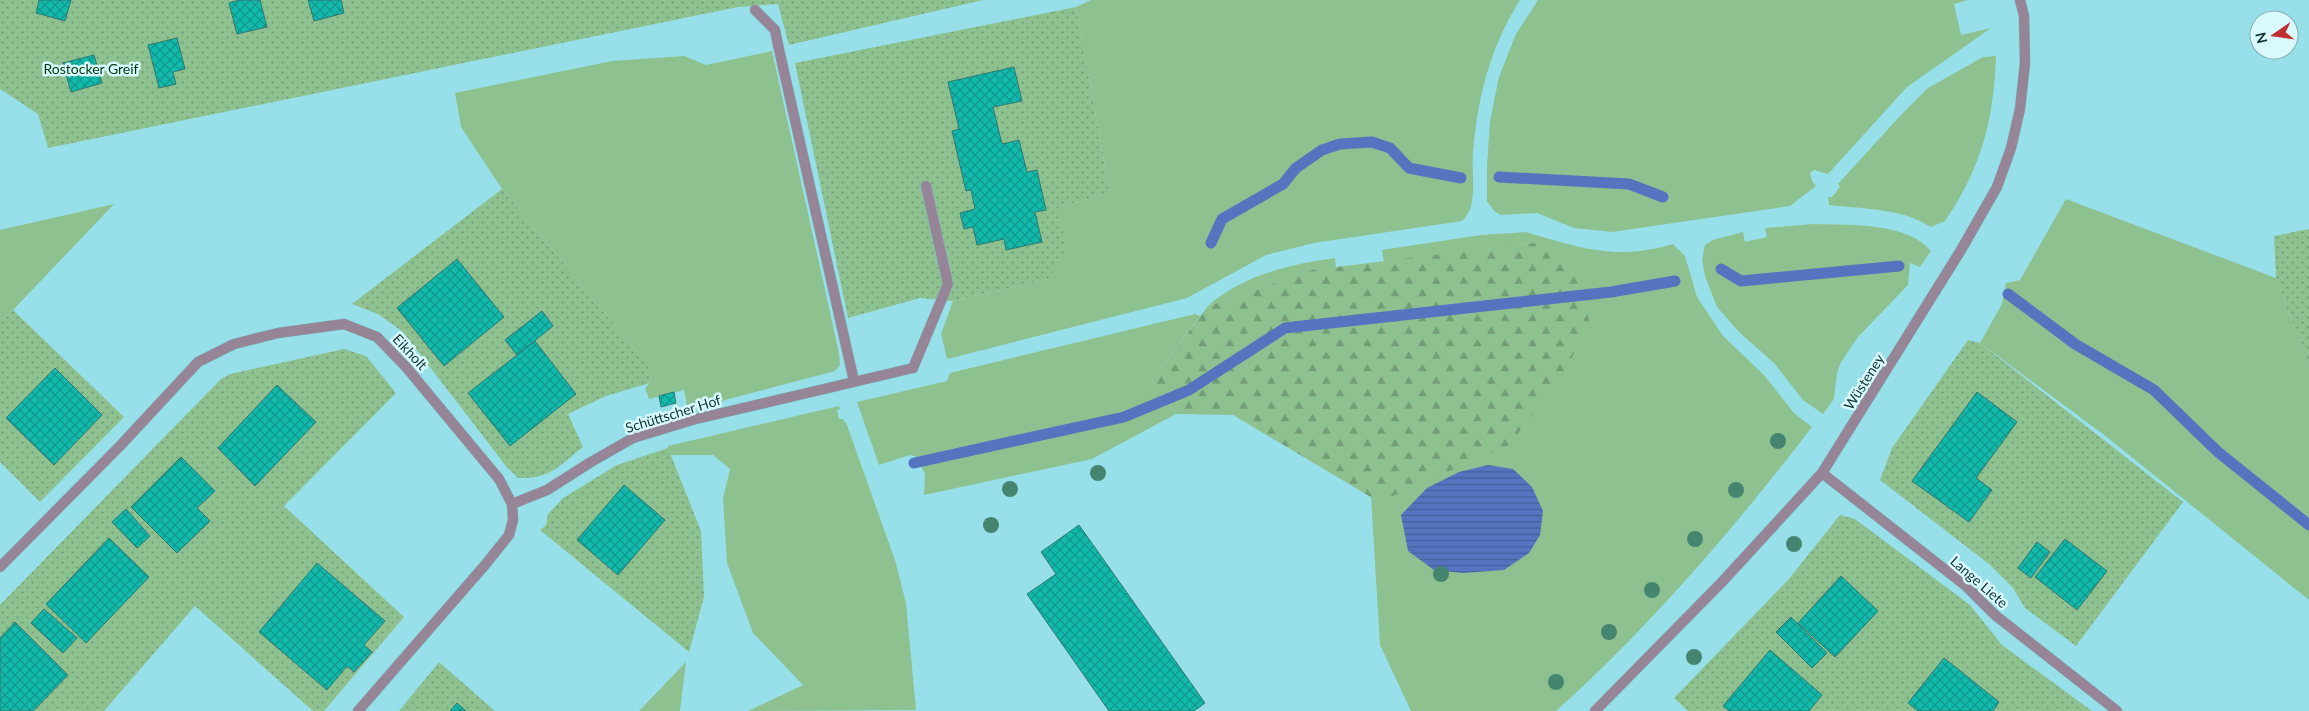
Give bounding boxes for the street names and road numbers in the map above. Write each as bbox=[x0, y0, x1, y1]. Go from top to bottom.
street label: Eikholt bbox=[390, 330, 431, 373]
street label: Wüsteney bbox=[1840, 350, 1888, 413]
street label: Schüttscher Hof bbox=[623, 391, 723, 436]
street label: Lange Liete bbox=[1947, 552, 2011, 611]

